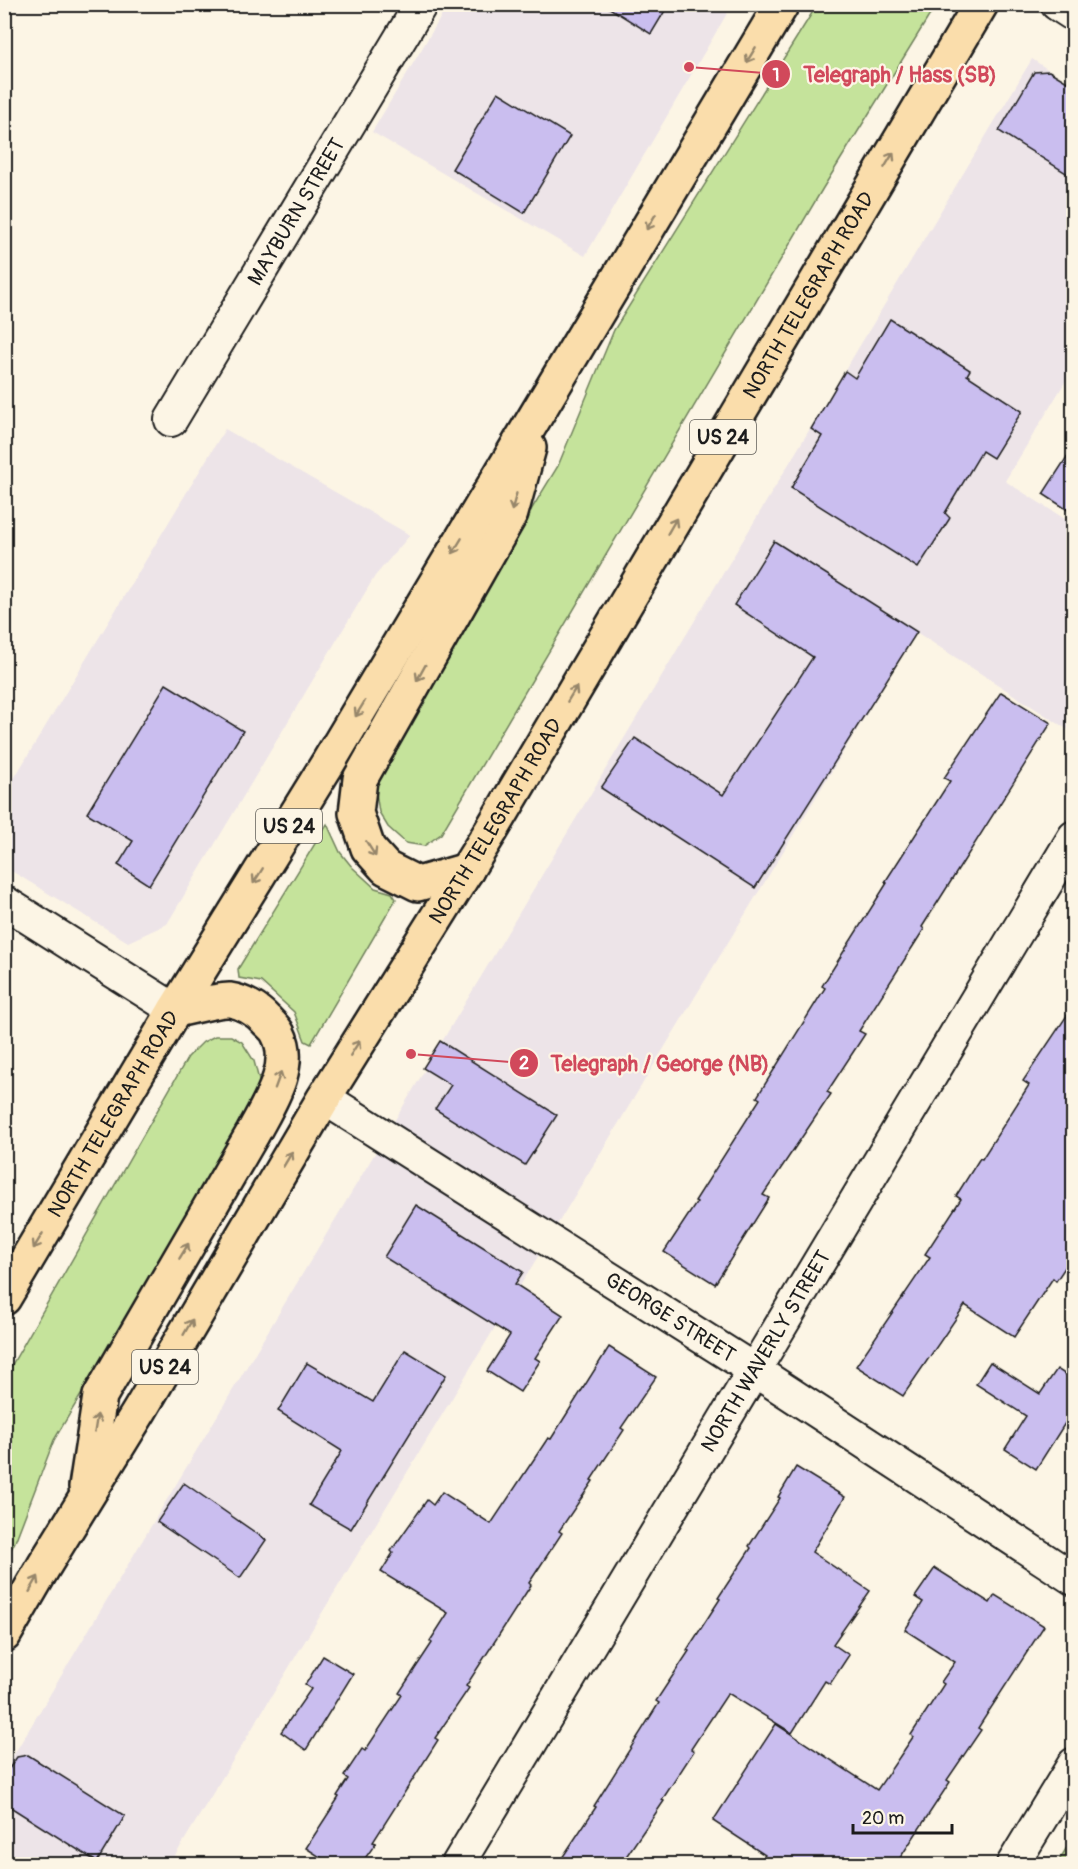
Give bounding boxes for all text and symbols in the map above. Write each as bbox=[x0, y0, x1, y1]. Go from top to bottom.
one-way arrow bbox=[745, 46, 757, 63]
callout: Telegraph / Hass (SB) bbox=[761, 54, 1009, 94]
text: Telegraph / Hass (SB) bbox=[802, 61, 997, 89]
text: 1 bbox=[772, 64, 780, 87]
street label: MAYBURN STREET bbox=[242, 133, 351, 290]
one-way arrow bbox=[883, 152, 895, 169]
street label: NORTH TELEGRAPH ROAD bbox=[737, 187, 880, 404]
one-way arrow bbox=[645, 213, 657, 230]
road number: US 24 bbox=[690, 420, 756, 454]
one-way arrow bbox=[508, 492, 519, 511]
one-way arrow bbox=[666, 518, 678, 535]
one-way arrow bbox=[451, 537, 463, 554]
one-way arrow bbox=[414, 664, 426, 681]
one-way arrow bbox=[566, 686, 578, 703]
one-way arrow bbox=[354, 700, 366, 717]
street label: NORTH TELEGRAPH ROAD bbox=[423, 713, 568, 929]
road number: US 24 bbox=[256, 809, 322, 843]
one-way arrow bbox=[365, 840, 378, 857]
one-way arrow bbox=[252, 867, 264, 884]
street label: NORTH TELEGRAPH ROAD bbox=[41, 1006, 185, 1222]
one-way arrow bbox=[350, 1040, 362, 1057]
callout: Telegraph / George (NB) bbox=[509, 1043, 782, 1083]
text: Telegraph / George (NB) bbox=[550, 1050, 769, 1078]
text: 2 bbox=[519, 1052, 529, 1075]
one-way arrow bbox=[273, 1072, 284, 1090]
one-way arrow bbox=[282, 1151, 294, 1168]
one-way arrow bbox=[32, 1232, 44, 1249]
one-way arrow bbox=[179, 1243, 191, 1260]
street label: NORTH WAVERLY STREET bbox=[695, 1245, 837, 1457]
street label: GEORGE STREET bbox=[600, 1266, 741, 1369]
one-way arrow bbox=[182, 1319, 194, 1336]
road number: US 24 bbox=[132, 1350, 198, 1384]
one-way arrow bbox=[91, 1414, 102, 1433]
one-way arrow bbox=[28, 1576, 40, 1593]
scale bar bbox=[853, 1797, 952, 1835]
text: 20 m bbox=[862, 1807, 904, 1830]

